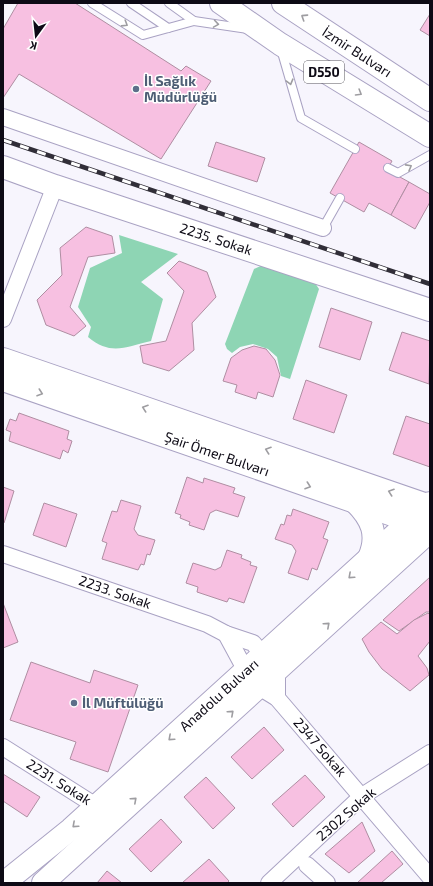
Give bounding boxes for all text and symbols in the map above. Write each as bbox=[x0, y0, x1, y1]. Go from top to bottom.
one-way arrow bbox=[301, 14, 308, 22]
north arrow bbox=[16, 16, 56, 56]
one-way arrow bbox=[121, 19, 128, 26]
one-way arrow bbox=[213, 19, 219, 28]
street label: İzmir Bulvarı bbox=[319, 23, 395, 80]
text: K bbox=[28, 39, 38, 53]
road number: D550 bbox=[304, 61, 344, 83]
place label: İl Sağlık Müdürlüğü bbox=[144, 72, 217, 105]
one-way arrow bbox=[286, 79, 294, 85]
marker: İl Sağlık Müdürlüğü bbox=[131, 84, 141, 94]
one-way arrow bbox=[355, 88, 362, 96]
one-way arrow bbox=[405, 164, 412, 171]
street label: 2235. Sokak bbox=[178, 219, 254, 258]
one-way arrow bbox=[36, 388, 43, 396]
one-way arrow bbox=[142, 404, 149, 412]
street label: Şair Ömer Bulvarı bbox=[162, 428, 272, 480]
one-way arrow bbox=[265, 446, 272, 455]
one-way arrow bbox=[305, 481, 312, 489]
one-way arrow bbox=[388, 488, 395, 497]
street label: 2233. Sokak bbox=[77, 571, 154, 612]
one-way arrow bbox=[348, 571, 355, 578]
one-way arrow bbox=[322, 623, 330, 630]
street label: Anadolu Bulvarı bbox=[176, 655, 262, 735]
place label: İl Müftülüğü bbox=[82, 694, 164, 711]
marker: İl Müftülüğü bbox=[69, 698, 79, 708]
one-way arrow bbox=[226, 711, 233, 718]
street label: 2347 Sokak bbox=[290, 714, 351, 780]
one-way arrow bbox=[168, 733, 176, 741]
street label: 2231. Sokak bbox=[24, 755, 95, 808]
street label: 2302 Sokak bbox=[313, 783, 379, 844]
one-way arrow bbox=[130, 798, 137, 805]
one-way arrow bbox=[72, 821, 80, 828]

